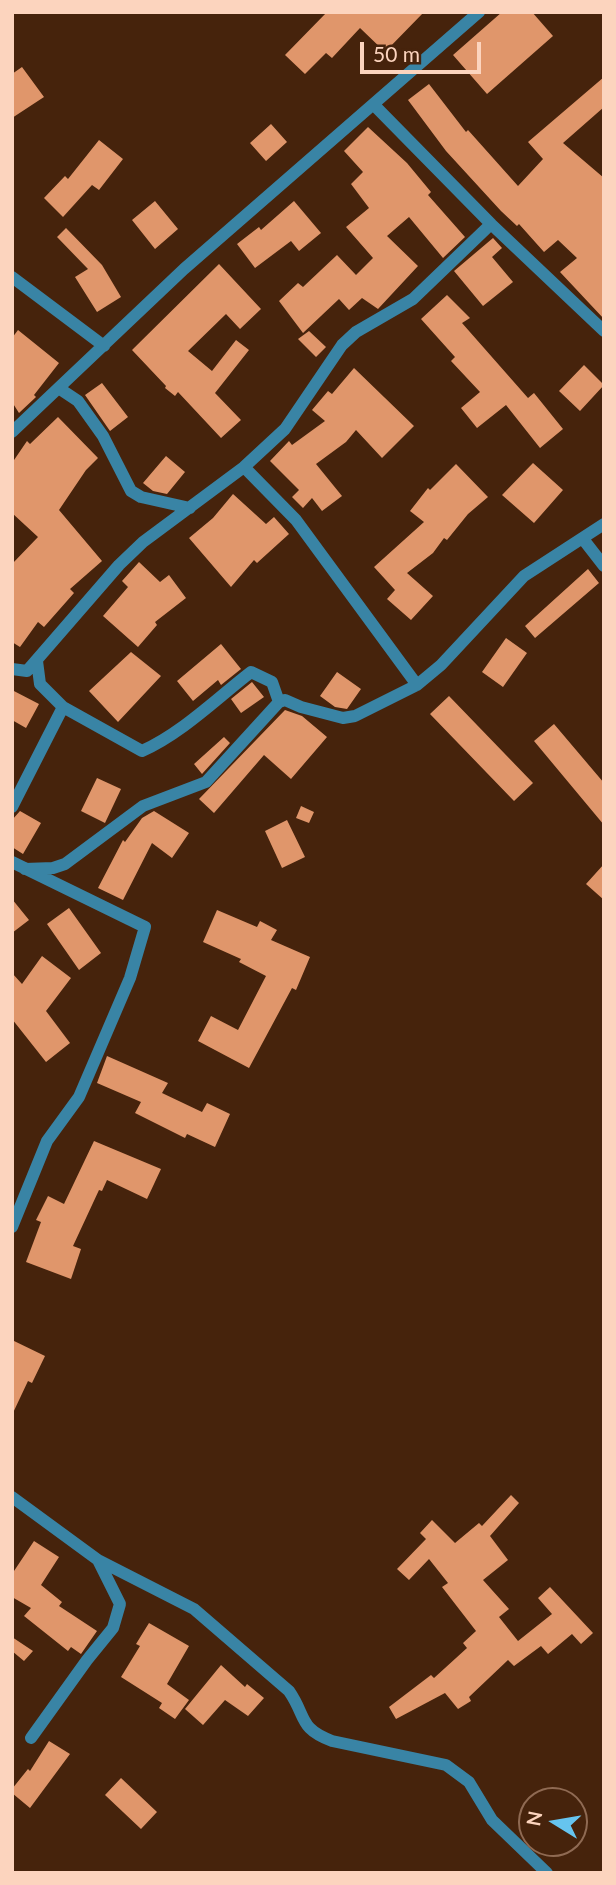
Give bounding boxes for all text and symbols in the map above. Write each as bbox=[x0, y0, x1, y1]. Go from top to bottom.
scale bar bbox=[364, 28, 485, 72]
text: 50 m bbox=[373, 41, 420, 66]
north arrow bbox=[518, 1787, 588, 1857]
text: N bbox=[521, 1809, 547, 1828]

